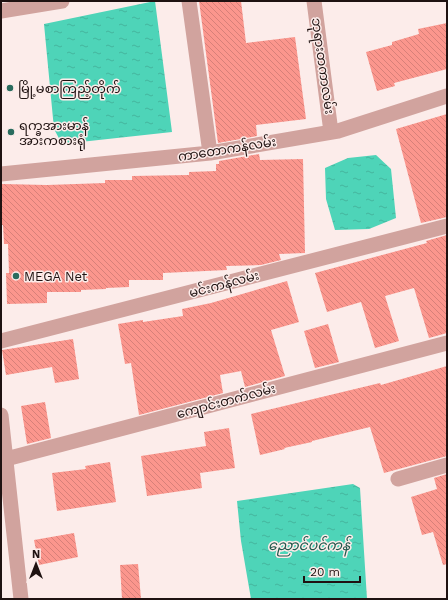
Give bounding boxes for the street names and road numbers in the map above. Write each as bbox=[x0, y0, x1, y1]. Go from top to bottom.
street label: ဘုရားတကာလမ်း bbox=[306, 17, 338, 116]
street label: ကာတောကန်လမ်း bbox=[177, 133, 278, 167]
street label: မင်းကန်လမ်း bbox=[187, 267, 261, 303]
street label: ကျောင်းတက်လမ်း bbox=[175, 380, 278, 424]

